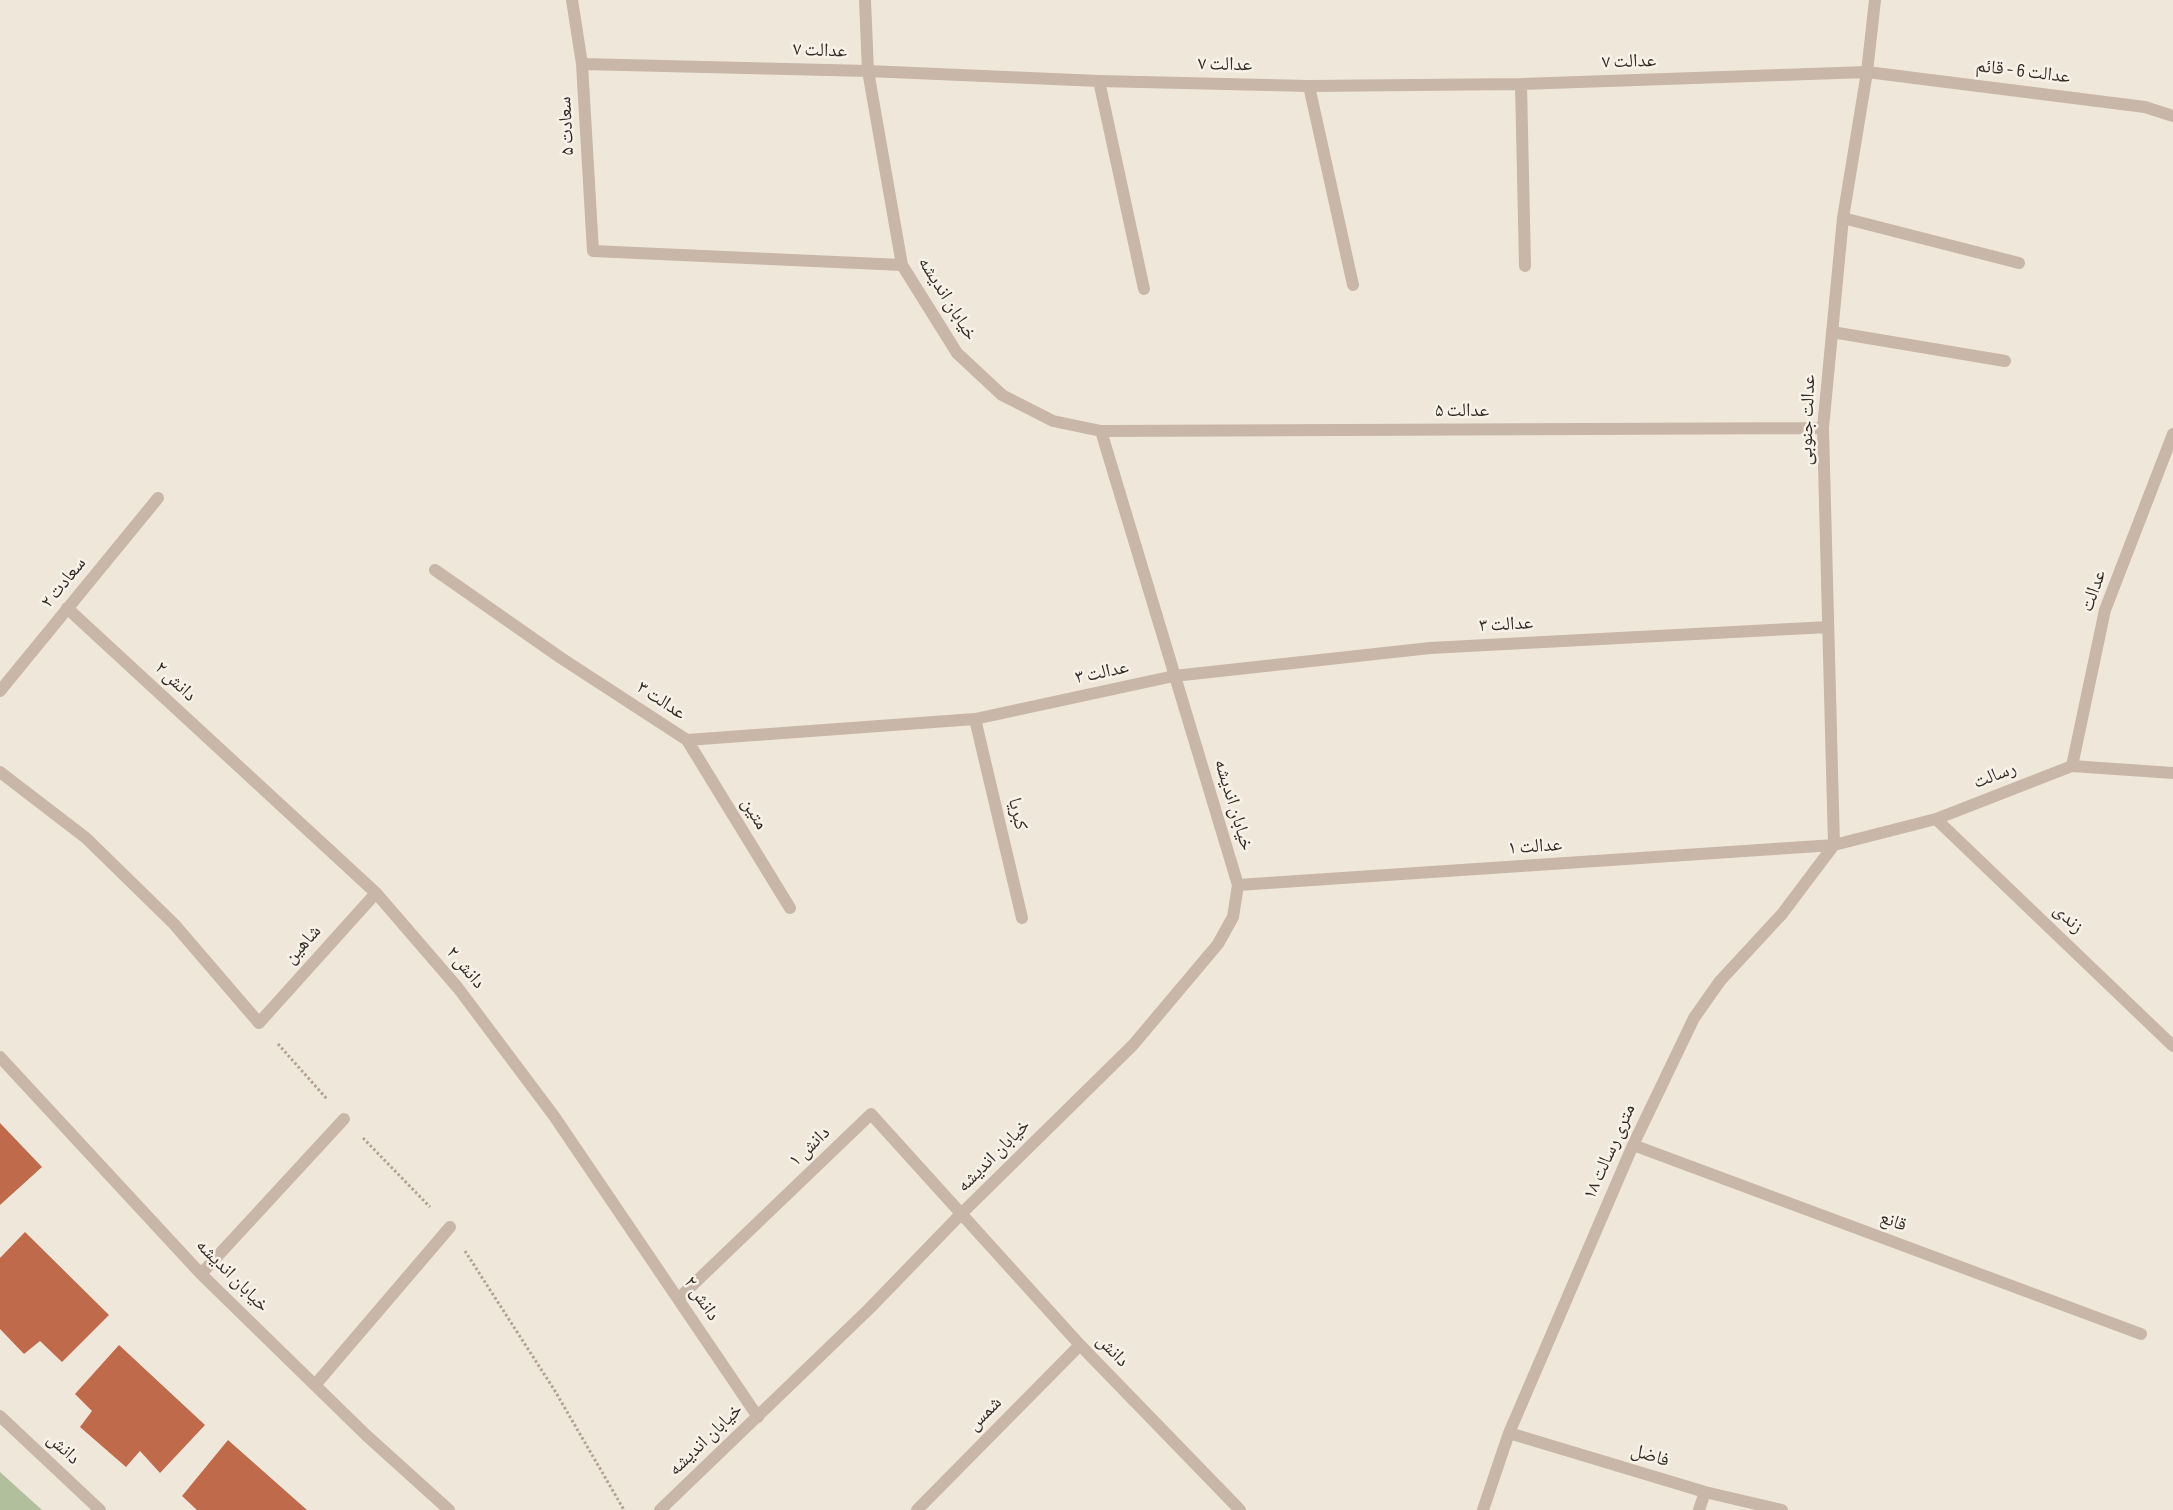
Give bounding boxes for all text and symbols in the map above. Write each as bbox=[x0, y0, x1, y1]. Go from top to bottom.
street label: عدالت ۷ bbox=[793, 39, 847, 63]
street label: عدالت ۷ bbox=[1602, 50, 1656, 74]
street label: عدالت ۷ bbox=[1198, 53, 1252, 77]
street label: عدالت 6 - قائم bbox=[1974, 55, 2072, 89]
street label: سعادت ۵ bbox=[554, 96, 580, 156]
street label: خیابان اندیشه bbox=[912, 253, 982, 345]
street label: عدالت جنوبی bbox=[1795, 374, 1821, 466]
street label: عدالت ۵ bbox=[1435, 400, 1489, 422]
street label: سعادت ۲ bbox=[36, 553, 92, 613]
street label: عدالت bbox=[2076, 567, 2112, 615]
street label: عدالت ۳ bbox=[1478, 612, 1534, 638]
street label: عدالت ۳ bbox=[1073, 656, 1131, 690]
street label: دانش ۲ bbox=[149, 657, 201, 707]
street label: عدالت ۳ bbox=[632, 677, 690, 725]
street label: خیابان اندیشه bbox=[1208, 757, 1258, 853]
street label: رسالت bbox=[1970, 757, 2020, 795]
street label: متین bbox=[736, 794, 772, 834]
street label: کبریا bbox=[1002, 796, 1032, 832]
street label: عدالت ۱ bbox=[1507, 834, 1563, 860]
street label: زندی bbox=[2048, 899, 2088, 939]
street label: شاهین bbox=[280, 921, 326, 969]
street label: دانش ۲ bbox=[441, 942, 489, 994]
street label: ۱۸ متری رسالت bbox=[1579, 1101, 1641, 1203]
street label: خیابان اندیشه bbox=[953, 1115, 1035, 1197]
street label: دانش ۱ bbox=[785, 1122, 835, 1172]
street label: قانع bbox=[1876, 1207, 1910, 1237]
street label: خیابان اندیشه bbox=[191, 1235, 273, 1317]
street label: دانش ۲ bbox=[678, 1273, 724, 1325]
street label: دانش bbox=[1091, 1330, 1133, 1372]
street label: شمس bbox=[963, 1392, 1007, 1436]
street label: خیابان اندیشه bbox=[664, 1399, 748, 1481]
street label: دانش bbox=[42, 1428, 84, 1470]
street label: فاضل bbox=[1628, 1439, 1672, 1473]

